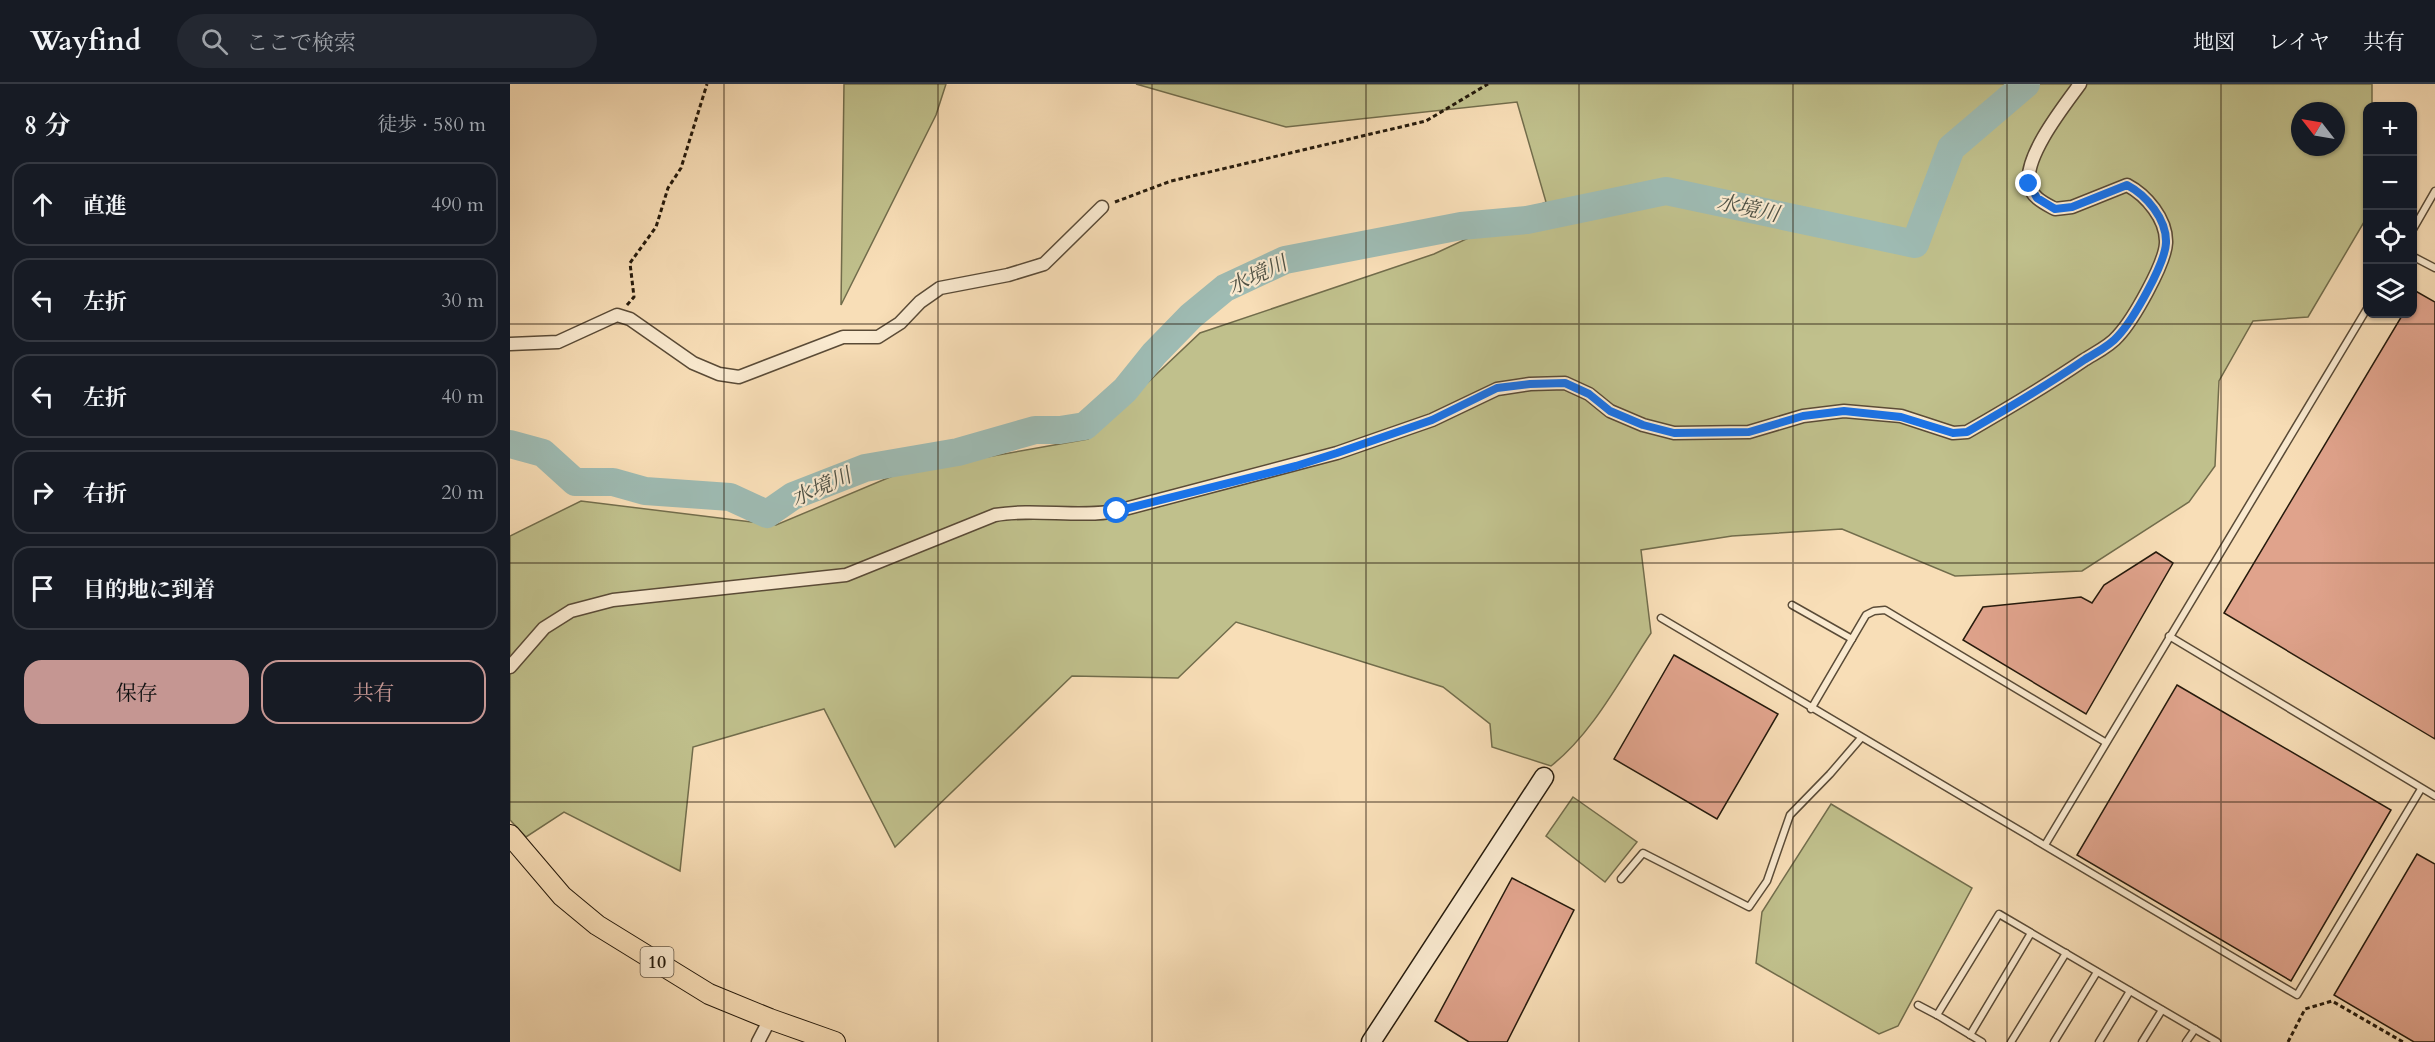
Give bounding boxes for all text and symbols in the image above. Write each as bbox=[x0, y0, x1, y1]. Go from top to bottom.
search box bbox=[177, 14, 597, 68]
text: Wayfind bbox=[30, 22, 141, 60]
icon: search bbox=[198, 25, 231, 58]
text: ここで検索 bbox=[246, 28, 356, 58]
text: 地図 bbox=[2193, 28, 2235, 57]
text: レイヤ bbox=[2268, 28, 2330, 57]
text: 共有 bbox=[2363, 28, 2405, 57]
north arrow bbox=[2291, 102, 2345, 156]
map controls bbox=[2363, 102, 2417, 318]
button: + bbox=[2363, 102, 2417, 156]
text: 8 分 bbox=[24, 108, 70, 143]
text: 徒歩 · 580 m bbox=[377, 111, 486, 138]
button: − bbox=[2363, 156, 2417, 210]
route end bbox=[2015, 170, 2041, 196]
icon: ahead bbox=[26, 188, 59, 221]
water label: 水境川 bbox=[1714, 188, 1784, 230]
text: 直進 bbox=[83, 191, 127, 221]
text: 490 m bbox=[431, 191, 484, 218]
button: locate bbox=[2363, 210, 2417, 264]
water label: 水境川 bbox=[1223, 248, 1294, 302]
button: layers bbox=[2363, 264, 2417, 318]
icon: left bbox=[26, 284, 59, 317]
text: 左折 bbox=[83, 287, 127, 317]
text: 30 m bbox=[441, 287, 484, 314]
icon: left bbox=[26, 380, 59, 413]
text: 左折 bbox=[83, 383, 127, 413]
text: 40 m bbox=[441, 383, 484, 410]
water label: 水境川 bbox=[787, 461, 858, 514]
icon: right bbox=[26, 476, 59, 509]
text: 右折 bbox=[83, 479, 127, 509]
text: 20 m bbox=[441, 479, 484, 506]
route start bbox=[1103, 497, 1129, 523]
icon: arrive bbox=[26, 572, 59, 605]
text: 目的地に到着 bbox=[83, 575, 215, 605]
button: 保存 bbox=[24, 660, 249, 724]
button: 共有 bbox=[261, 660, 486, 724]
road number: 10 bbox=[640, 947, 674, 977]

